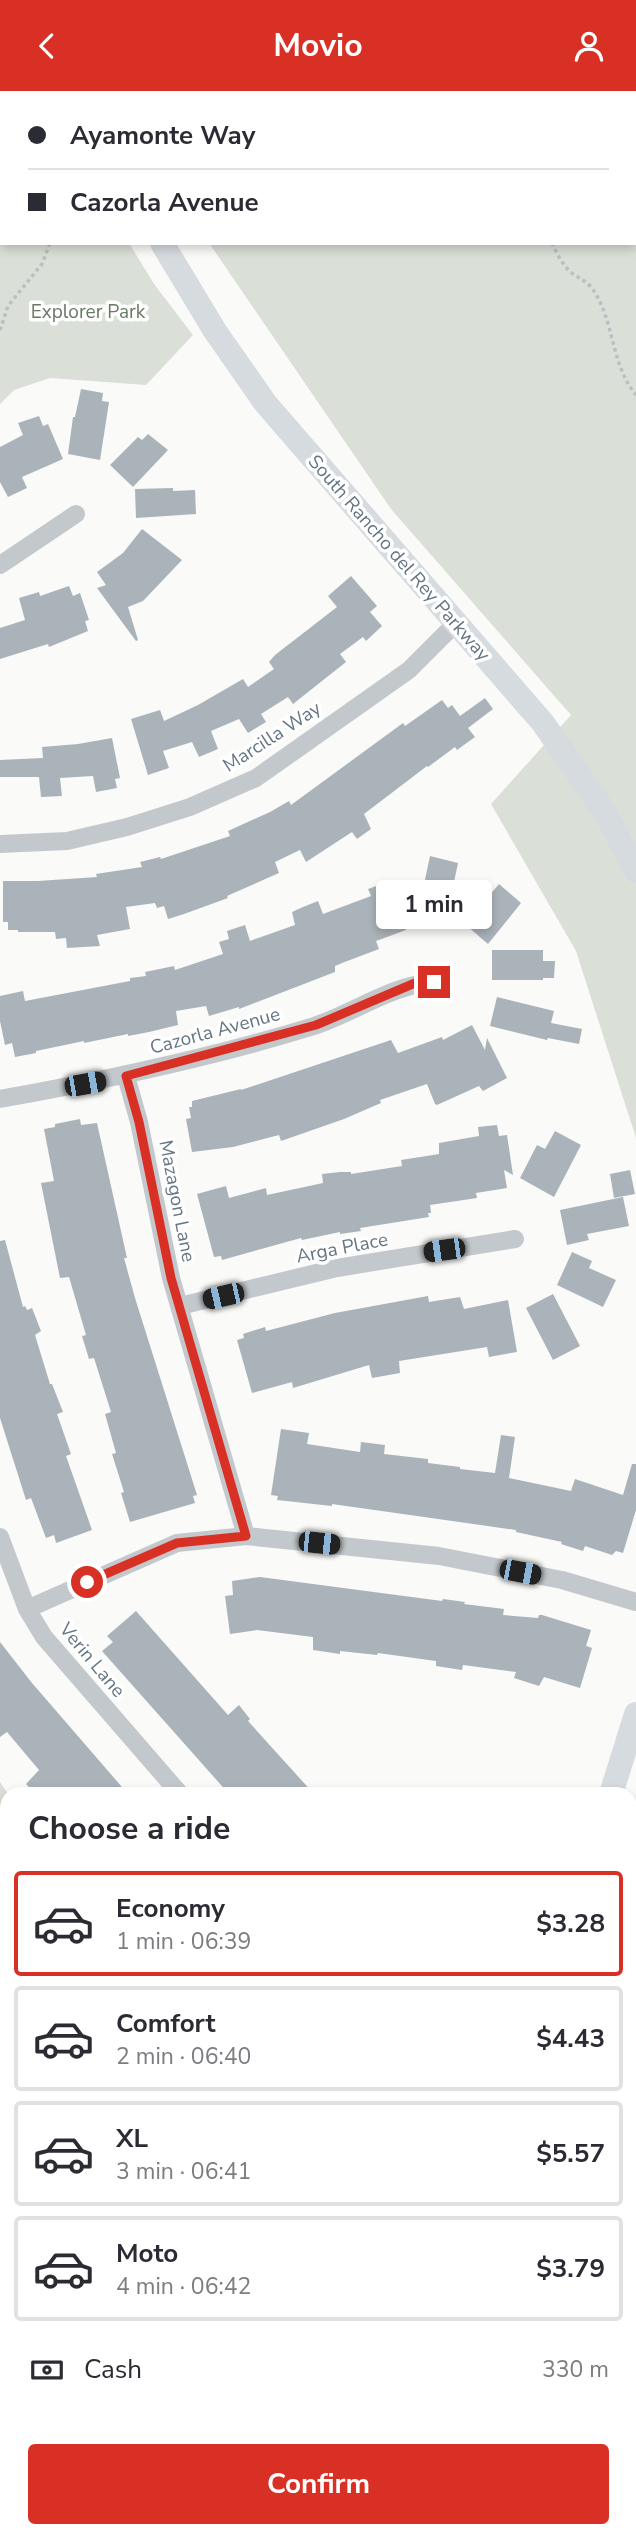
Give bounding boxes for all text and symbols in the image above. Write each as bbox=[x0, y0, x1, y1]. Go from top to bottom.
text: Movio bbox=[273, 24, 363, 67]
icon: back bbox=[28, 27, 66, 65]
icon: person bbox=[570, 27, 608, 65]
text: Ayamonte Way bbox=[70, 118, 255, 153]
text: Cazorla Avenue bbox=[70, 185, 259, 220]
park label: Explorer Park bbox=[31, 299, 146, 325]
street label: South Rancho del Rey Parkway bbox=[302, 449, 496, 667]
street label: Marcilla Way bbox=[218, 695, 326, 778]
callout: 1 min bbox=[376, 881, 492, 929]
text: 1 min bbox=[404, 889, 464, 920]
route end bbox=[418, 966, 450, 998]
street label: Cazorla Avenue bbox=[147, 1001, 283, 1061]
car bbox=[63, 1070, 108, 1098]
street label: Mazagon Lane bbox=[152, 1138, 202, 1264]
street label: Arga Place bbox=[294, 1226, 390, 1270]
car bbox=[422, 1237, 467, 1263]
car bbox=[201, 1281, 246, 1311]
car bbox=[298, 1530, 341, 1556]
car bbox=[498, 1558, 543, 1586]
route start bbox=[71, 1566, 103, 1598]
street label: Verin Lane bbox=[52, 1616, 131, 1703]
text: Choose a ride bbox=[28, 1807, 230, 1850]
text: Economy bbox=[116, 1891, 225, 1926]
icon: car bbox=[32, 1892, 95, 1955]
text: $3.28 bbox=[536, 1906, 605, 1941]
text: 1 min · 06:39 bbox=[116, 1926, 251, 1957]
text: Comfort bbox=[116, 2006, 216, 2041]
icon: car bbox=[32, 2007, 95, 2070]
text: $4.43 bbox=[536, 2021, 605, 2056]
text: 2 min · 06:40 bbox=[116, 2041, 251, 2072]
text: XL bbox=[116, 2121, 148, 2156]
icon: car bbox=[32, 2122, 95, 2185]
text: $5.57 bbox=[536, 2136, 605, 2171]
text: 3 min · 06:41 bbox=[116, 2156, 251, 2187]
text: Moto bbox=[116, 2236, 178, 2271]
icon: car bbox=[32, 2237, 95, 2300]
text: $3.79 bbox=[536, 2251, 605, 2286]
text: 4 min · 06:42 bbox=[116, 2271, 251, 2302]
icon: cash bbox=[28, 2351, 66, 2389]
text: Cash bbox=[84, 2352, 142, 2387]
text: 330 m bbox=[542, 2354, 609, 2385]
button: Confirm bbox=[28, 2444, 609, 2524]

